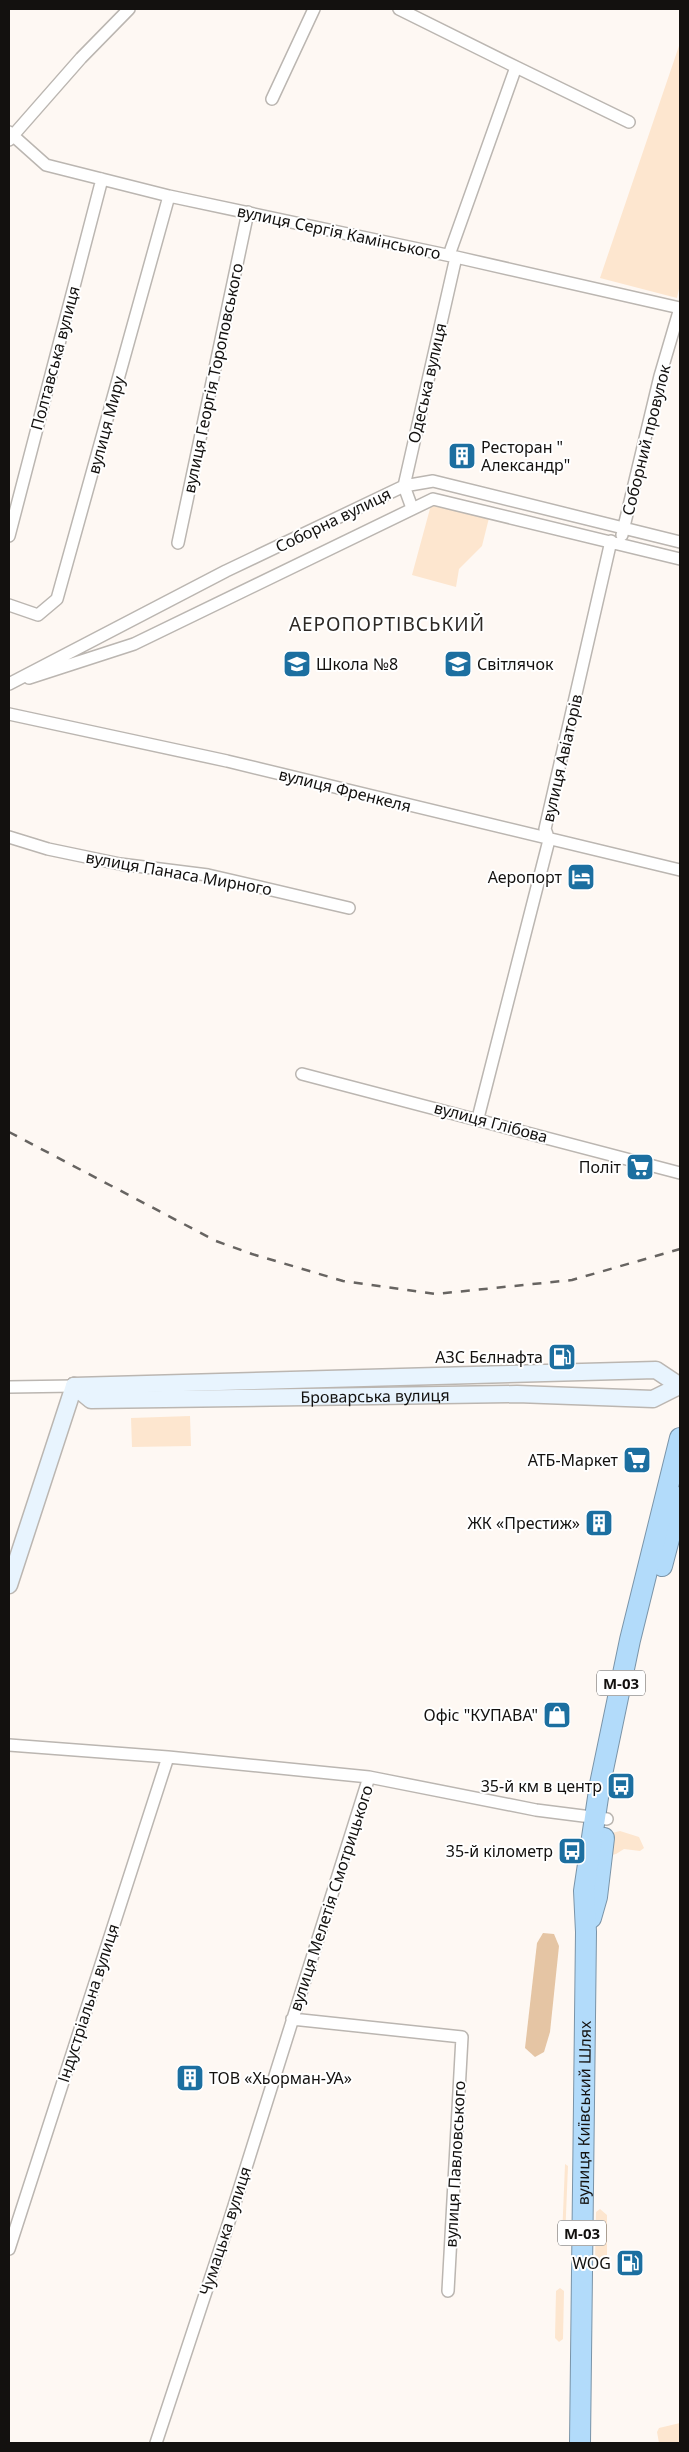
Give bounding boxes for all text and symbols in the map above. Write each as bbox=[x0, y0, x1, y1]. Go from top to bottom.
street label: вулиця Сергія Камінського bbox=[235, 200, 443, 264]
street label: вулиця Георгія Тороповського bbox=[178, 261, 248, 495]
street label: Полтавська вулиця bbox=[25, 283, 85, 433]
street label: Одеська вулиця bbox=[402, 321, 452, 445]
street label: Соборний провулок bbox=[617, 362, 676, 518]
street label: вулиця Миру bbox=[82, 373, 130, 476]
place label: Ресторан " Александр" bbox=[481, 436, 570, 476]
building icon: Ресторан " Александр" bbox=[447, 441, 477, 471]
street label: Соборна вулиця bbox=[272, 483, 394, 557]
district label: АЕРОПОРТІВСЬКИЙ bbox=[289, 611, 485, 637]
school or university icon: Школа №8 bbox=[282, 649, 312, 679]
school or university icon: Світлячок bbox=[443, 649, 473, 679]
place label: Школа №8 bbox=[316, 653, 398, 675]
place label: Світлячок bbox=[477, 653, 554, 675]
street label: вулиця Авіаторів bbox=[537, 692, 587, 824]
street label: вулиця Френкеля bbox=[276, 763, 414, 817]
street label: вулиця Панаса Мирного bbox=[84, 846, 274, 900]
hotel icon: Аеропорт bbox=[566, 862, 596, 892]
place label: Аеропорт bbox=[488, 866, 563, 888]
street label: вулиця Глібова bbox=[432, 1096, 550, 1148]
supermarket icon: Політ bbox=[625, 1152, 655, 1182]
place label: Політ bbox=[579, 1156, 622, 1178]
fuel station icon: АЗС Бєлнафта bbox=[547, 1342, 577, 1372]
place label: АЗС Бєлнафта bbox=[435, 1346, 543, 1368]
street label: Броварська вулиця bbox=[300, 1384, 450, 1408]
supermarket icon: АТБ-Маркет bbox=[622, 1445, 652, 1475]
place label: АТБ-Маркет bbox=[528, 1449, 619, 1471]
building icon: ЖК «Престиж» bbox=[584, 1508, 614, 1538]
place label: ЖК «Престиж» bbox=[467, 1512, 580, 1534]
road number: М-03 bbox=[597, 1670, 645, 1696]
shop icon: Офіс "КУПАВА" bbox=[542, 1700, 572, 1730]
place label: Офіс "КУПАВА" bbox=[424, 1704, 538, 1726]
bus stop icon: 35-й км в центр bbox=[606, 1771, 636, 1801]
place label: 35-й км в центр bbox=[481, 1775, 602, 1797]
street label: вулиця Мелетія Смотрицького bbox=[284, 1782, 378, 2014]
bus stop icon: 35-й кілометр bbox=[557, 1836, 587, 1866]
place label: 35-й кілометр bbox=[446, 1840, 553, 1862]
street label: Індустріальна вулиця bbox=[52, 1921, 124, 2085]
street label: вулиця Київський Шлях bbox=[572, 2020, 596, 2205]
building icon: ТОВ «Хьорман-УА» bbox=[175, 2063, 205, 2093]
place label: ТОВ «Хьорман-УА» bbox=[209, 2067, 352, 2089]
street label: вулиця Павловського bbox=[440, 2080, 470, 2248]
street label: Чумацька вулиця bbox=[194, 2164, 256, 2298]
road number: М-03 bbox=[558, 2220, 606, 2246]
fuel station icon: WOG bbox=[615, 2248, 645, 2278]
place label: WOG bbox=[572, 2252, 611, 2274]

